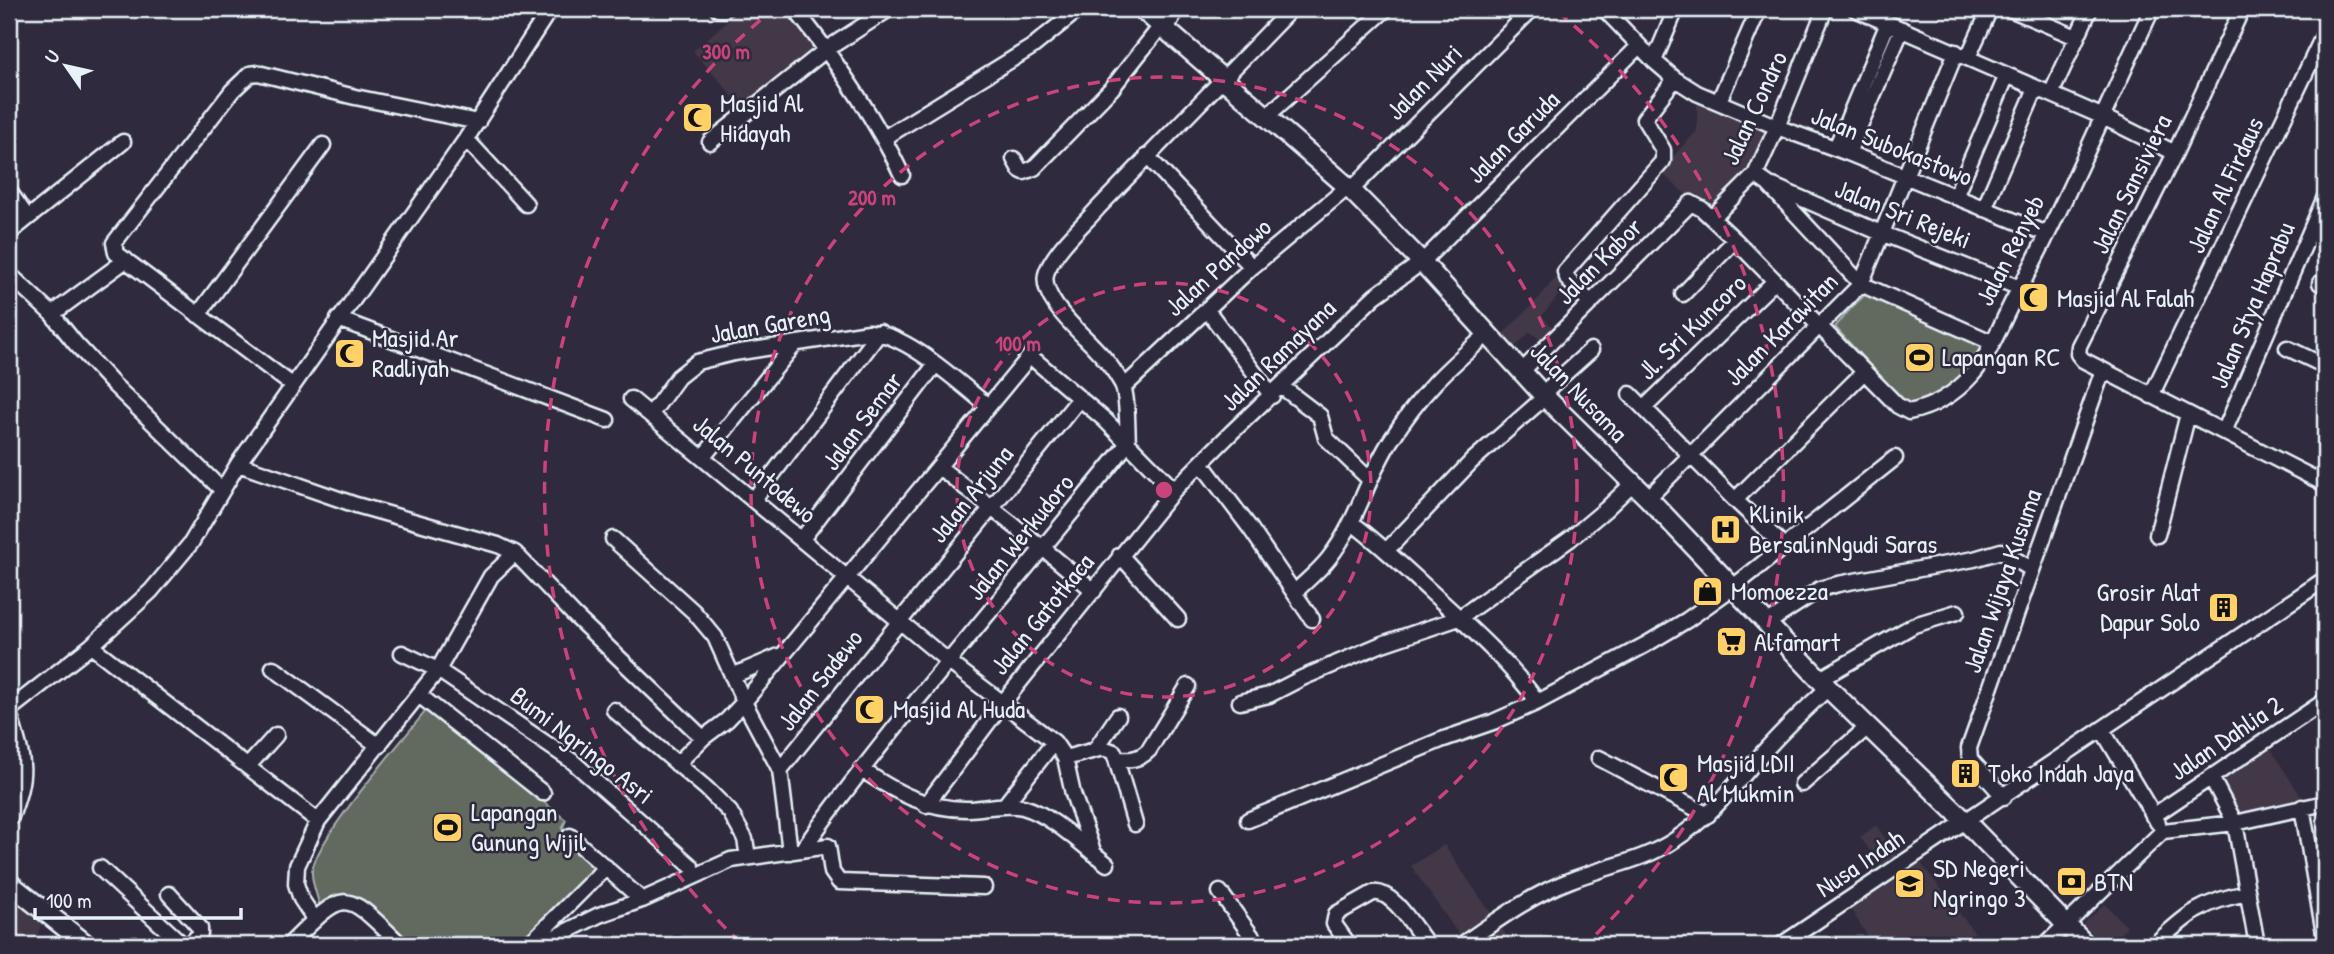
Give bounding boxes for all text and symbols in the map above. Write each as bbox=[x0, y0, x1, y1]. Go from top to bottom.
north arrow bbox=[32, 32, 102, 102]
street label: Jalan Nuri bbox=[1378, 36, 1470, 128]
text: 300 m bbox=[702, 37, 750, 66]
text: U bbox=[38, 44, 66, 68]
street label: Jalan Condro bbox=[1712, 45, 1795, 170]
street label: Jalan Garuda bbox=[1459, 83, 1567, 191]
place label: Masjid Al Hidayah bbox=[720, 85, 803, 150]
street label: Jalan Subokastowo bbox=[1806, 97, 1978, 194]
mosque icon: Masjid Al Hidayah bbox=[680, 101, 714, 135]
street label: Jalan Sansiviera bbox=[2082, 108, 2179, 259]
street label: Jalan Al Firdaus bbox=[2178, 111, 2271, 259]
street label: Jalan Sri Rejeki bbox=[1830, 170, 1976, 257]
text: 200 m bbox=[848, 183, 896, 212]
street label: Jalan Renyeb bbox=[1967, 188, 2053, 311]
street label: Jalan Pandowo bbox=[1157, 209, 1279, 324]
street label: Jalan Kabor bbox=[1548, 210, 1650, 312]
street label: Jalan Stya Haprabu bbox=[2201, 216, 2302, 393]
street label: Jalan Karawitan bbox=[1716, 264, 1845, 393]
street label: Jl. Sri Kuncoro bbox=[1630, 266, 1754, 387]
place label: Masjid Al Falah bbox=[2057, 280, 2194, 315]
mosque icon: Masjid Al Falah bbox=[2017, 281, 2051, 315]
street label: Jalan Ramayana bbox=[1212, 291, 1343, 419]
street label: Jalan Gareng bbox=[707, 296, 833, 351]
place label: Masjid Ar Radliyah bbox=[372, 320, 458, 385]
text: 100 m bbox=[995, 329, 1041, 358]
street label: Jalan Nusama bbox=[1523, 334, 1636, 449]
mosque icon: Masjid Ar Radliyah bbox=[332, 336, 366, 370]
place label: Lapangan RC bbox=[1942, 339, 2060, 374]
sports icon: Lapangan RC bbox=[1902, 340, 1936, 374]
street label: Jalan Semar bbox=[813, 364, 910, 477]
street label: Jalan Puntodewo bbox=[686, 406, 825, 531]
street label: Jalan Arjuna bbox=[921, 438, 1021, 550]
street label: Jalan Werkudoro bbox=[958, 466, 1081, 607]
centre of rings bbox=[1152, 478, 1176, 502]
street label: Jalan Wijaya Kusuma bbox=[1954, 484, 2049, 677]
place label: Klinik BersalinNgudi Saras bbox=[1749, 496, 1937, 561]
hospital icon: Klinik BersalinNgudi Saras bbox=[1709, 512, 1743, 546]
street label: Jalan Gatotkaca bbox=[982, 546, 1101, 682]
place label: Momoezza bbox=[1731, 573, 1828, 608]
shop icon: Momoezza bbox=[1691, 574, 1725, 608]
place label: Grosir Alat Dapur Solo bbox=[2096, 574, 2201, 639]
building icon: Grosir Alat Dapur Solo bbox=[2206, 590, 2240, 624]
street label: Jalan Sadewo bbox=[769, 622, 870, 738]
place label: Alfamart bbox=[1754, 624, 1841, 659]
supermarket icon: Alfamart bbox=[1714, 625, 1748, 659]
street label: Bumi Ngringo Asri bbox=[504, 678, 661, 812]
street label: Jalan Dahlia 2 bbox=[2162, 687, 2289, 788]
place label: Masjid Al Huda bbox=[893, 691, 1025, 726]
mosque icon: Masjid Al Huda bbox=[853, 692, 887, 726]
place label: Masjid LDII Al Mukmin bbox=[1697, 745, 1795, 810]
place label: Toko Indah Jaya bbox=[1988, 755, 2134, 790]
building icon: Toko Indah Jaya bbox=[1948, 756, 1982, 790]
mosque icon: Masjid LDII Al Mukmin bbox=[1657, 761, 1691, 795]
place label: Lapangan Gunung Wijil bbox=[471, 794, 586, 859]
sports icon: Lapangan Gunung Wijil bbox=[431, 810, 465, 844]
street label: Nusa Indah bbox=[1809, 820, 1911, 905]
place label: SD Negeri Ngringo 3 bbox=[1933, 850, 2026, 915]
place label: BTN bbox=[2094, 864, 2133, 899]
bank icon: BTN bbox=[2054, 865, 2088, 899]
school or university icon: SD Negeri Ngringo 3 bbox=[1893, 866, 1927, 900]
scale bar bbox=[35, 877, 242, 921]
text: 100 m bbox=[46, 886, 92, 915]

